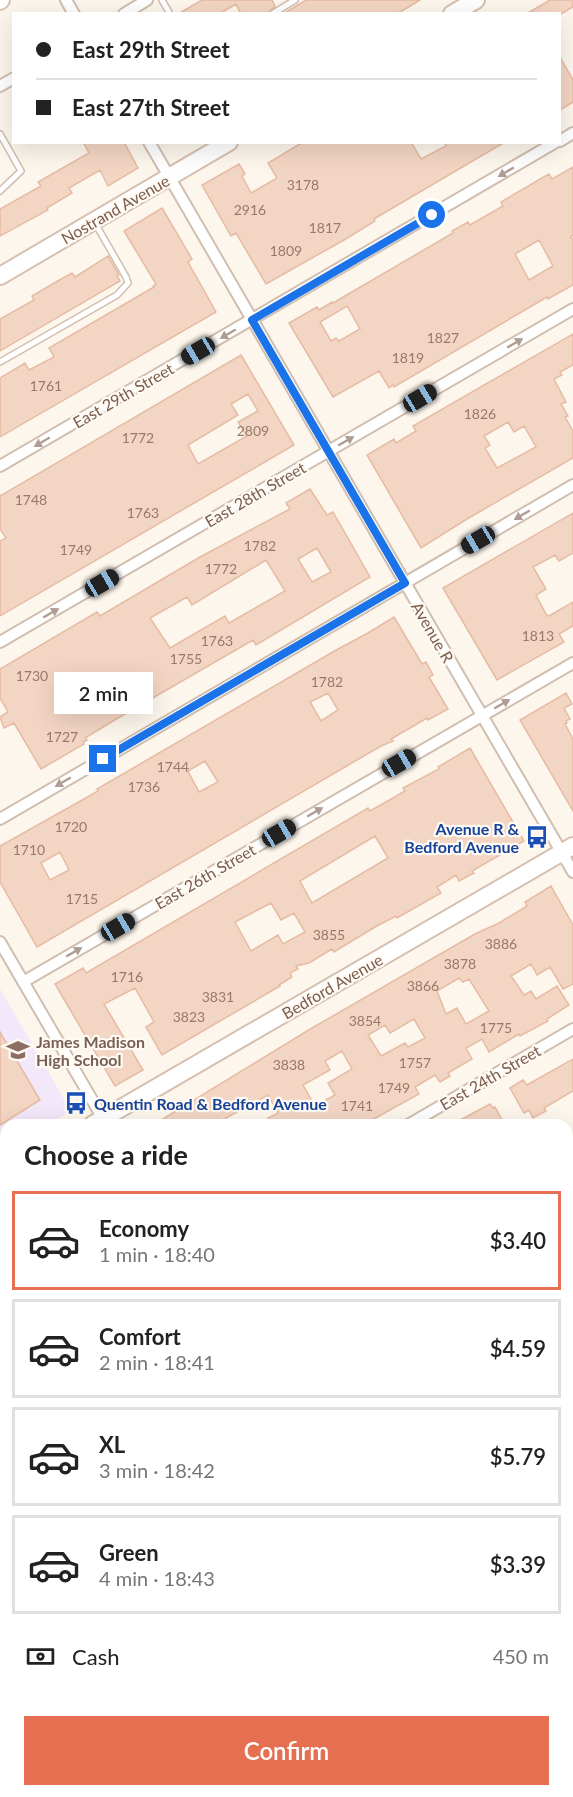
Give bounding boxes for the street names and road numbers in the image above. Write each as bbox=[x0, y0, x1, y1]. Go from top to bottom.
street label: Nostrand Avenue bbox=[58, 170, 172, 248]
street label: East 29th Street bbox=[69, 358, 177, 432]
street label: East 28th Street bbox=[201, 457, 309, 531]
street label: Avenue R bbox=[408, 598, 458, 666]
street label: East 26th Street bbox=[151, 839, 259, 913]
street label: Bedford Avenue bbox=[278, 950, 386, 1022]
street label: East 24th Street bbox=[436, 1040, 544, 1114]

